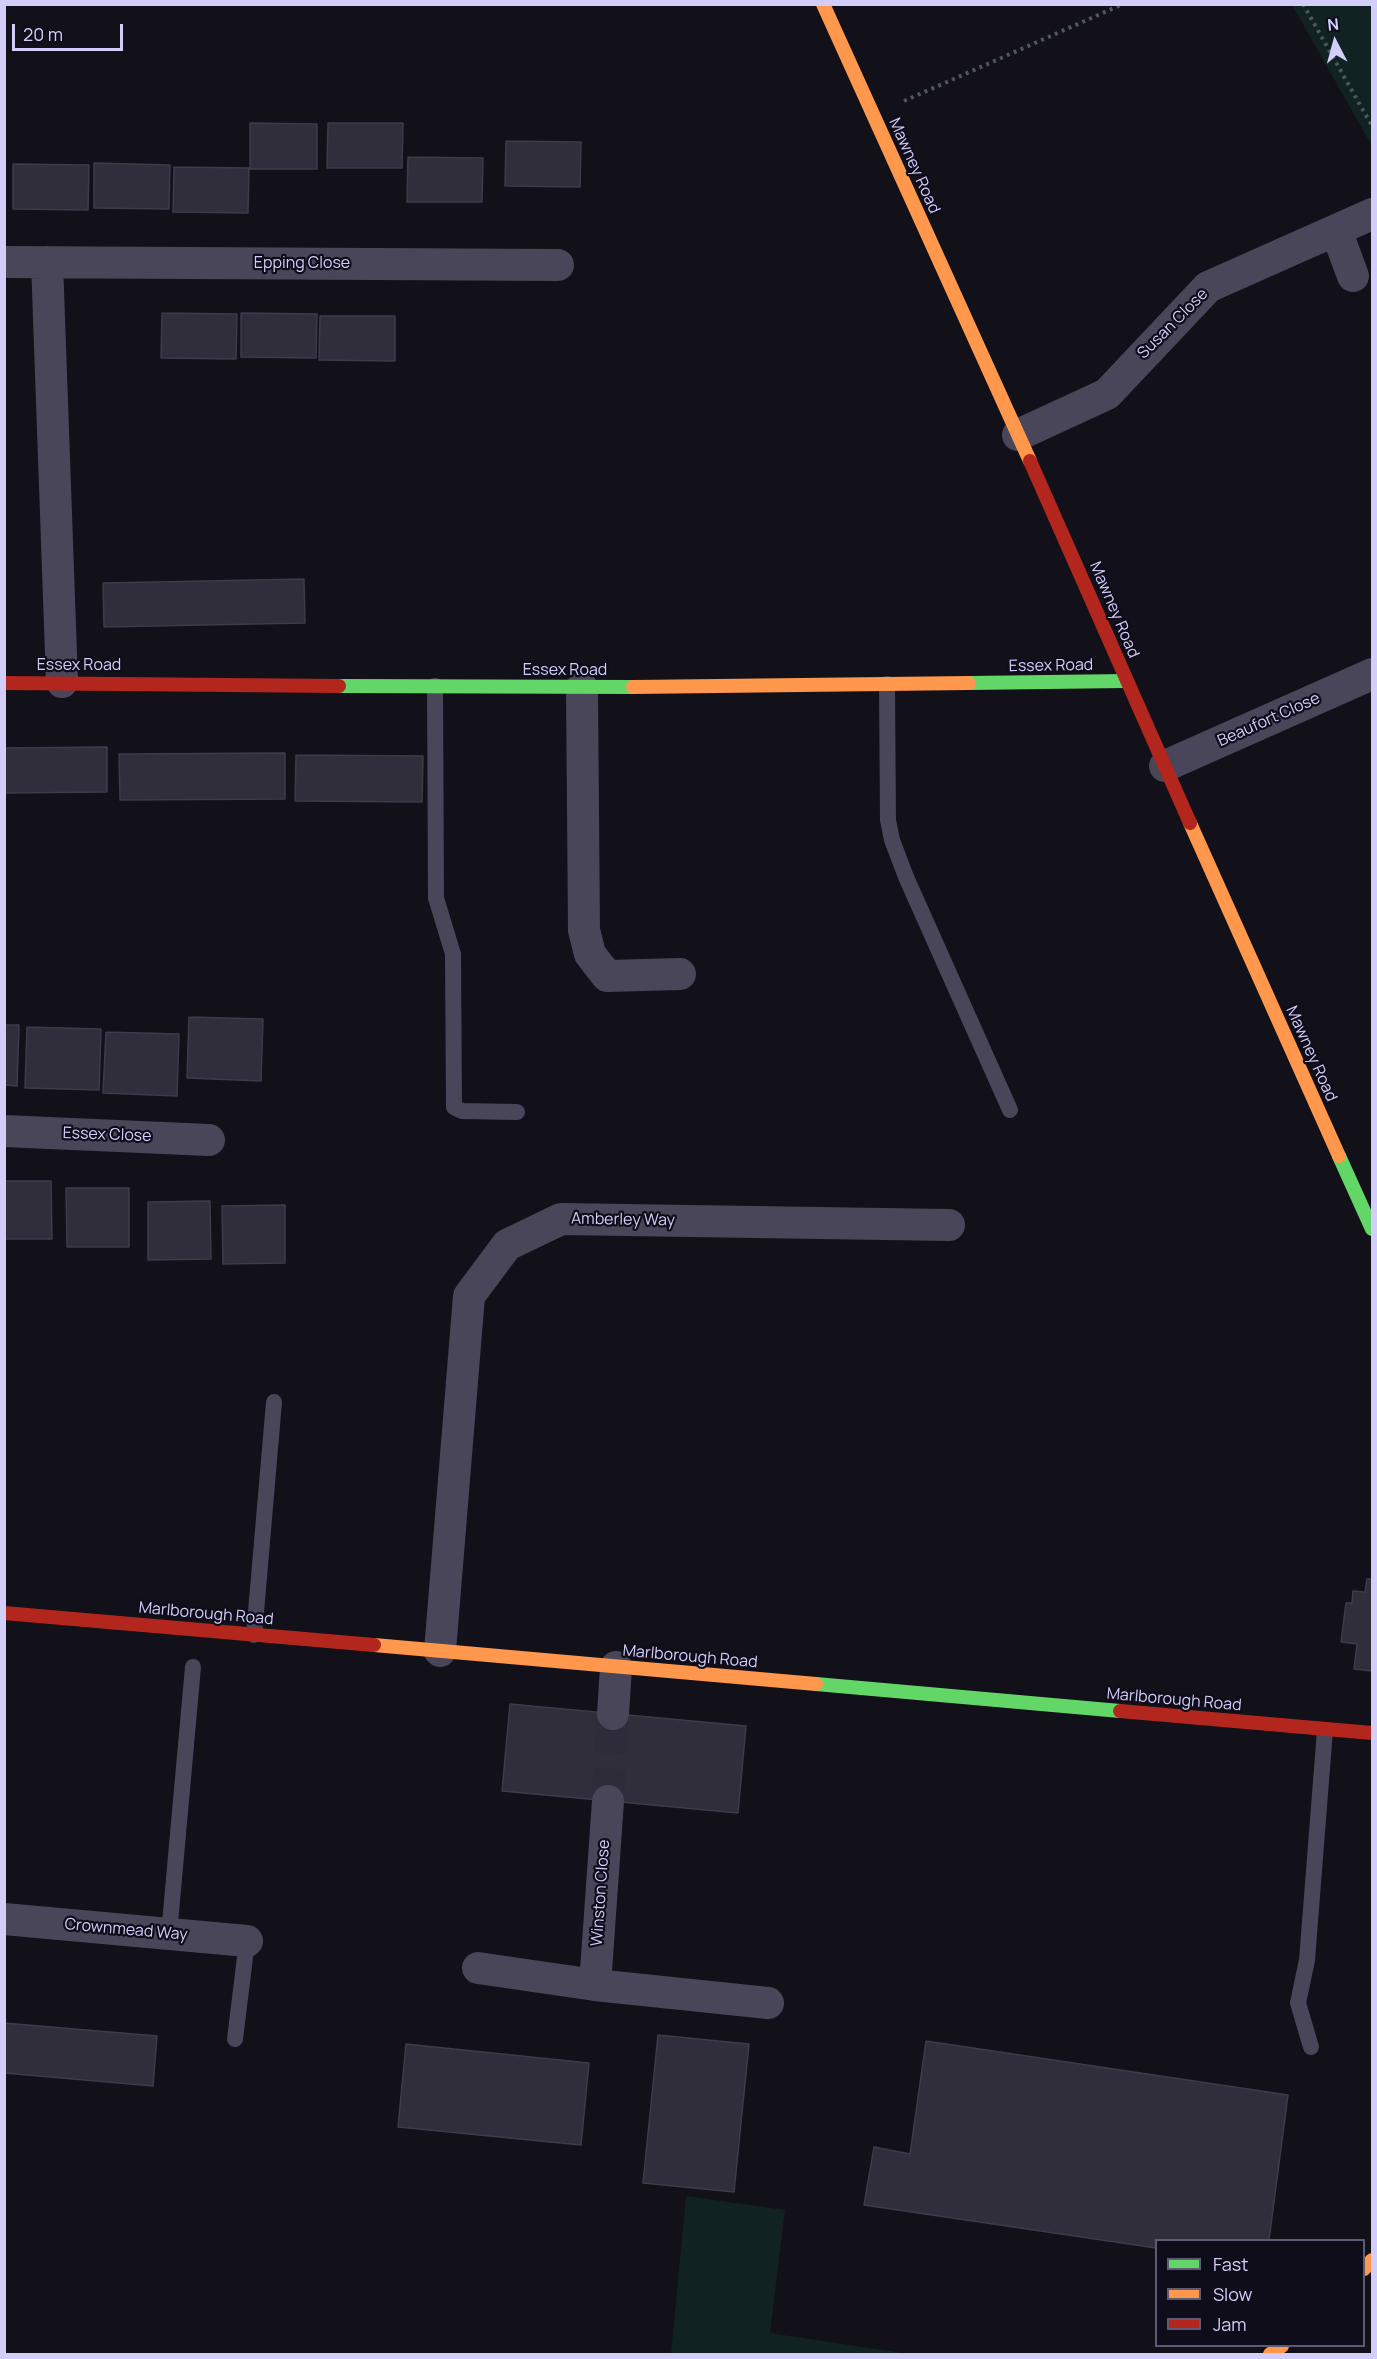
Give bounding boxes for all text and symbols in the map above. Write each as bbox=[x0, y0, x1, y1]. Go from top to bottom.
scale bar bbox=[15, 12, 126, 50]
north arrow bbox=[1305, 12, 1365, 72]
text: N bbox=[1326, 13, 1340, 36]
text: 20 m bbox=[23, 22, 63, 46]
street label: Mawney Road bbox=[884, 115, 944, 217]
street label: Epping Close bbox=[254, 254, 350, 274]
street label: Susan Close bbox=[1134, 285, 1212, 363]
street label: Mawney Road bbox=[1085, 559, 1143, 661]
street label: Essex Road bbox=[37, 656, 121, 676]
street label: Essex Road bbox=[1009, 656, 1093, 676]
street label: Essex Road bbox=[523, 661, 607, 681]
street label: Beaufort Close bbox=[1215, 689, 1323, 751]
street label: Mawney Road bbox=[1281, 1003, 1341, 1105]
street label: Essex Close bbox=[62, 1124, 152, 1146]
street label: Amberley Way bbox=[571, 1209, 675, 1231]
street label: Marlborough Road bbox=[138, 1599, 274, 1629]
street label: Marlborough Road bbox=[622, 1642, 758, 1672]
street label: Marlborough Road bbox=[1106, 1685, 1242, 1715]
street label: Winston Close bbox=[588, 1839, 614, 1947]
street label: Crownmead Way bbox=[64, 1915, 188, 1945]
legend bbox=[1155, 2239, 1365, 2347]
text: Fast bbox=[1213, 2252, 1248, 2276]
text: Slow bbox=[1213, 2282, 1252, 2306]
text: Jam bbox=[1213, 2312, 1247, 2336]

